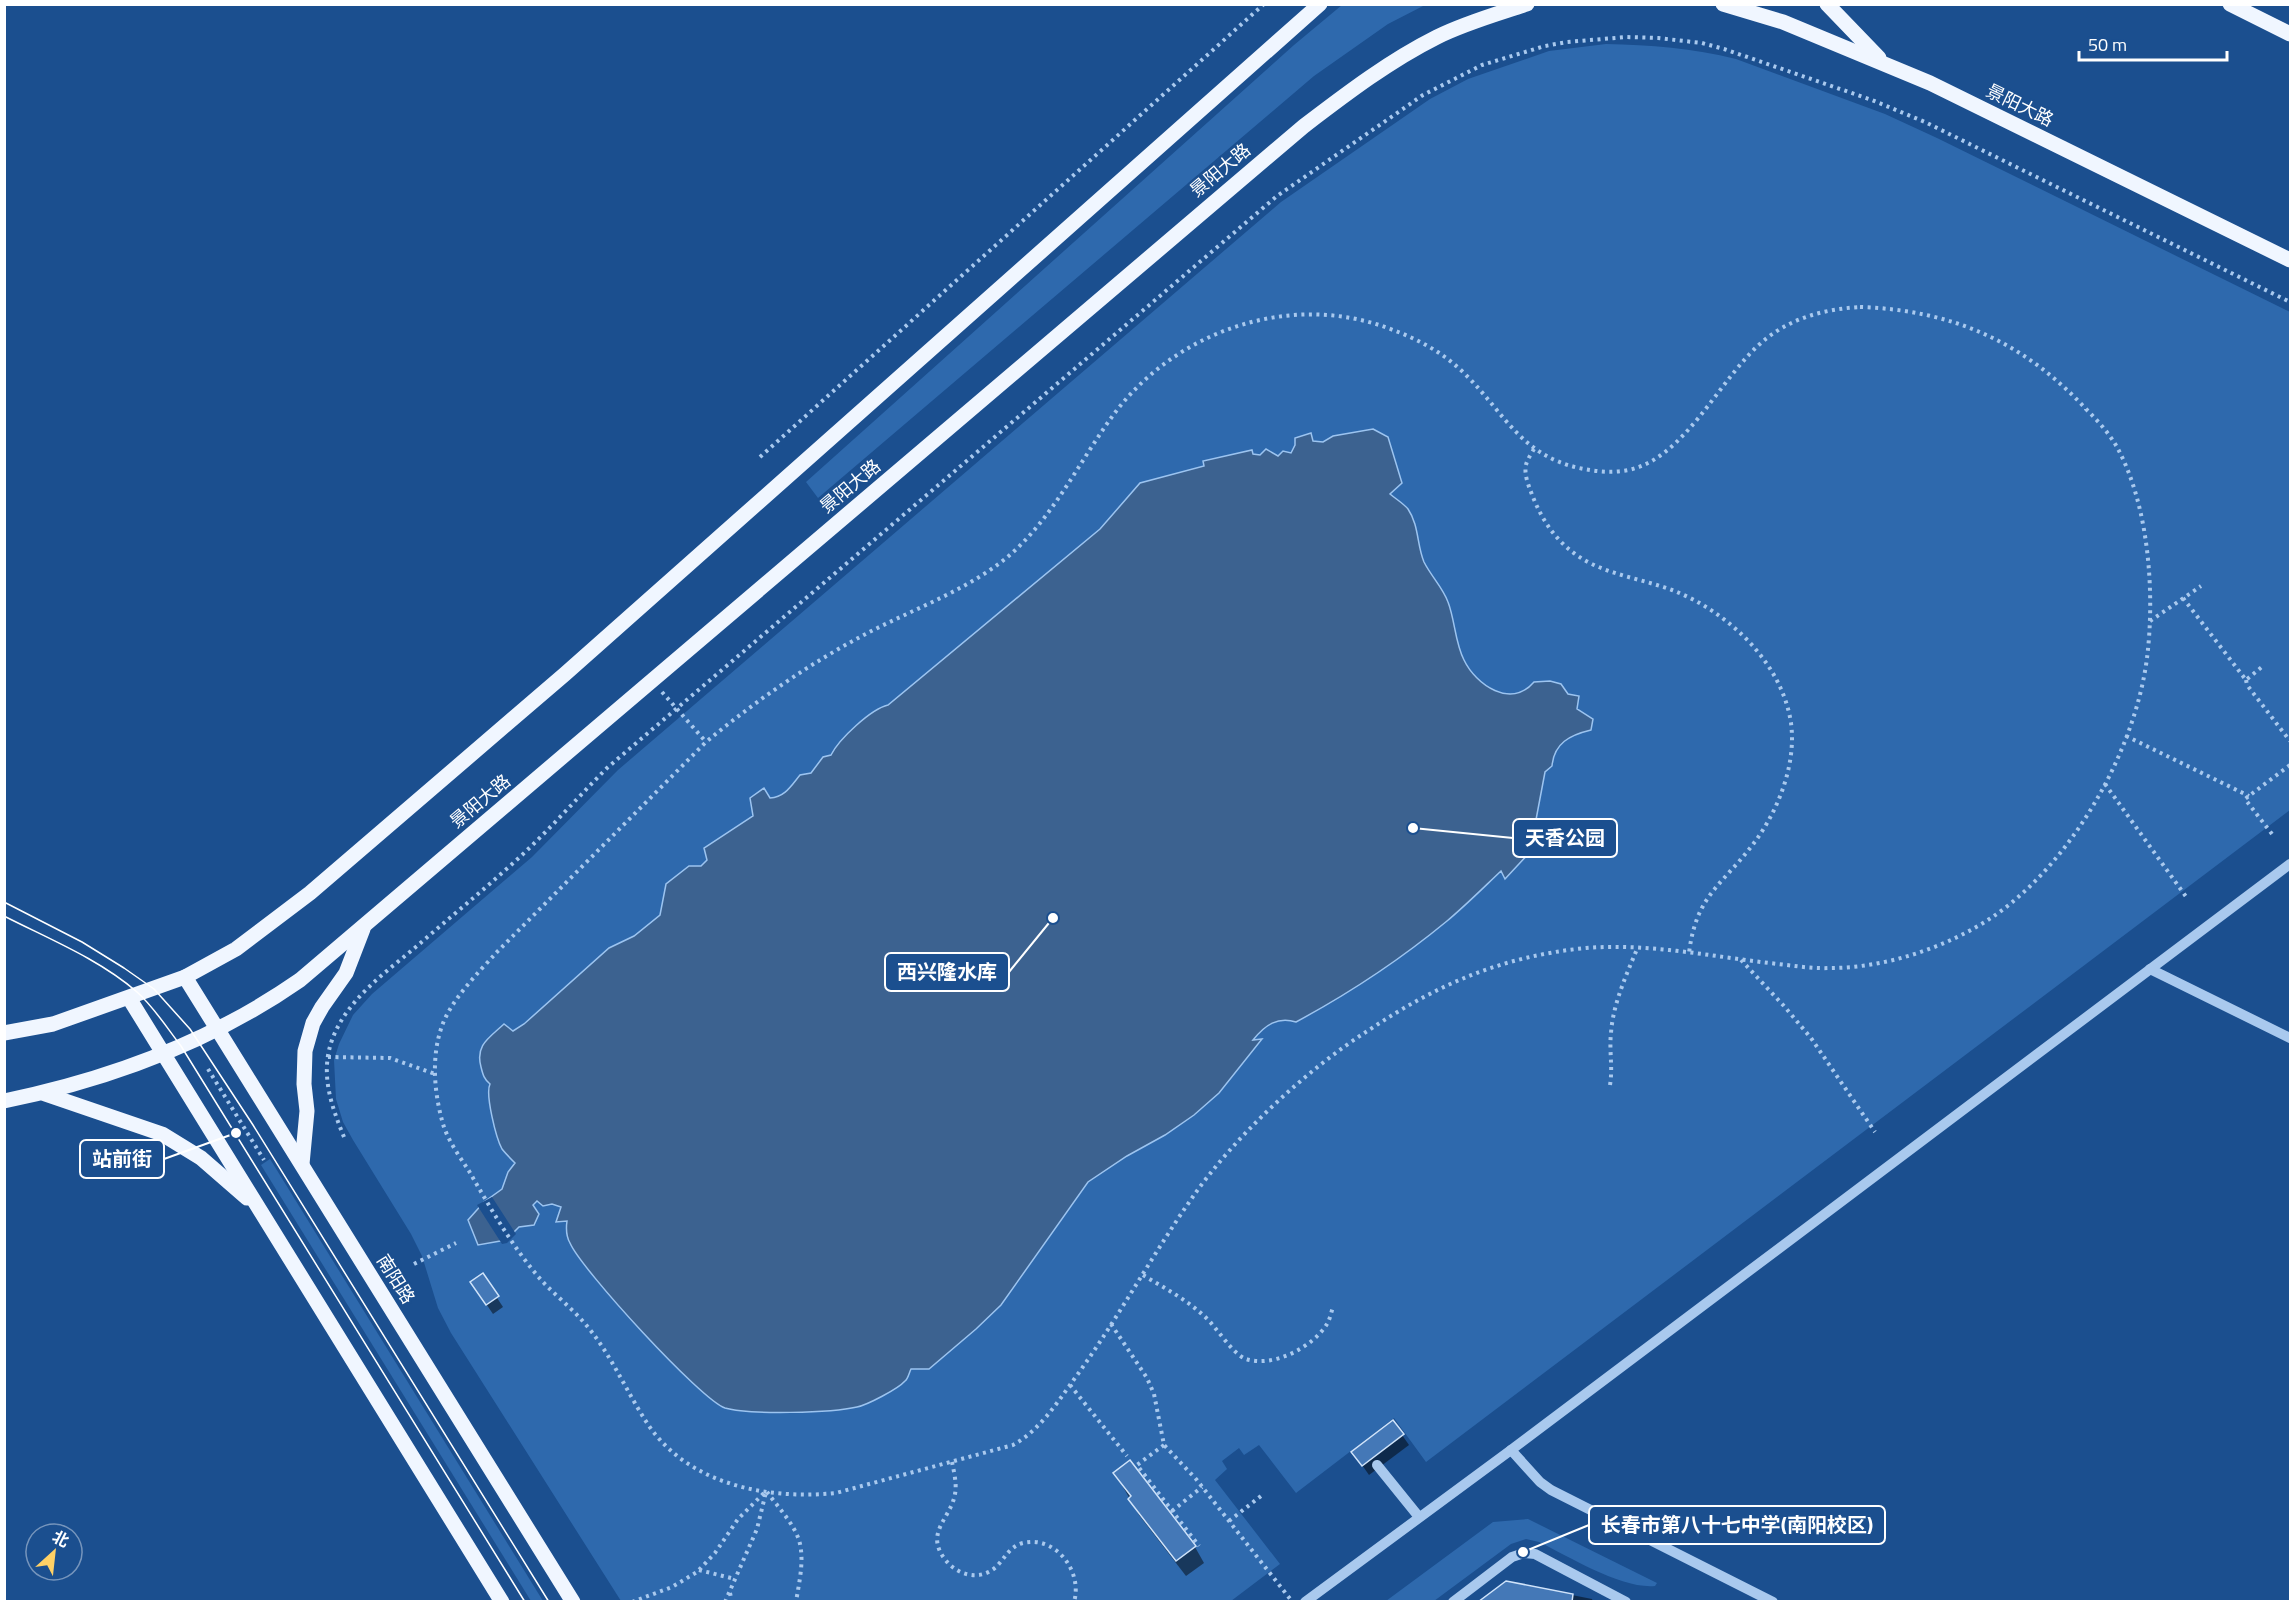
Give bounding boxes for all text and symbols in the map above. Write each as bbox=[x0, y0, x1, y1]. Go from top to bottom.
scale bar bbox=[2079, 24, 2228, 62]
text: 50 m bbox=[2088, 31, 2127, 58]
street label: 景阳大路 bbox=[1982, 77, 2058, 133]
street label: 景阳大路 bbox=[1184, 137, 1256, 203]
street label: 景阳大路 bbox=[814, 453, 886, 519]
street label: 景阳大路 bbox=[444, 768, 516, 834]
callout: 天香公园 bbox=[1513, 819, 1617, 857]
text: 天香公园 bbox=[1525, 822, 1605, 853]
callout: 西兴隆水库 bbox=[885, 953, 1009, 991]
text: 西兴隆水库 bbox=[897, 956, 997, 987]
callout: 站前街 bbox=[80, 1140, 164, 1178]
text: 站前街 bbox=[92, 1143, 152, 1174]
street label: 南阳路 bbox=[370, 1249, 422, 1309]
callout: 长春市第八十七中学(南阳校区) bbox=[1589, 1506, 1885, 1544]
text: 长春市第八十七中学(南阳校区) bbox=[1601, 1509, 1873, 1540]
north arrow bbox=[24, 1522, 84, 1582]
text: 北 bbox=[48, 1524, 73, 1553]

